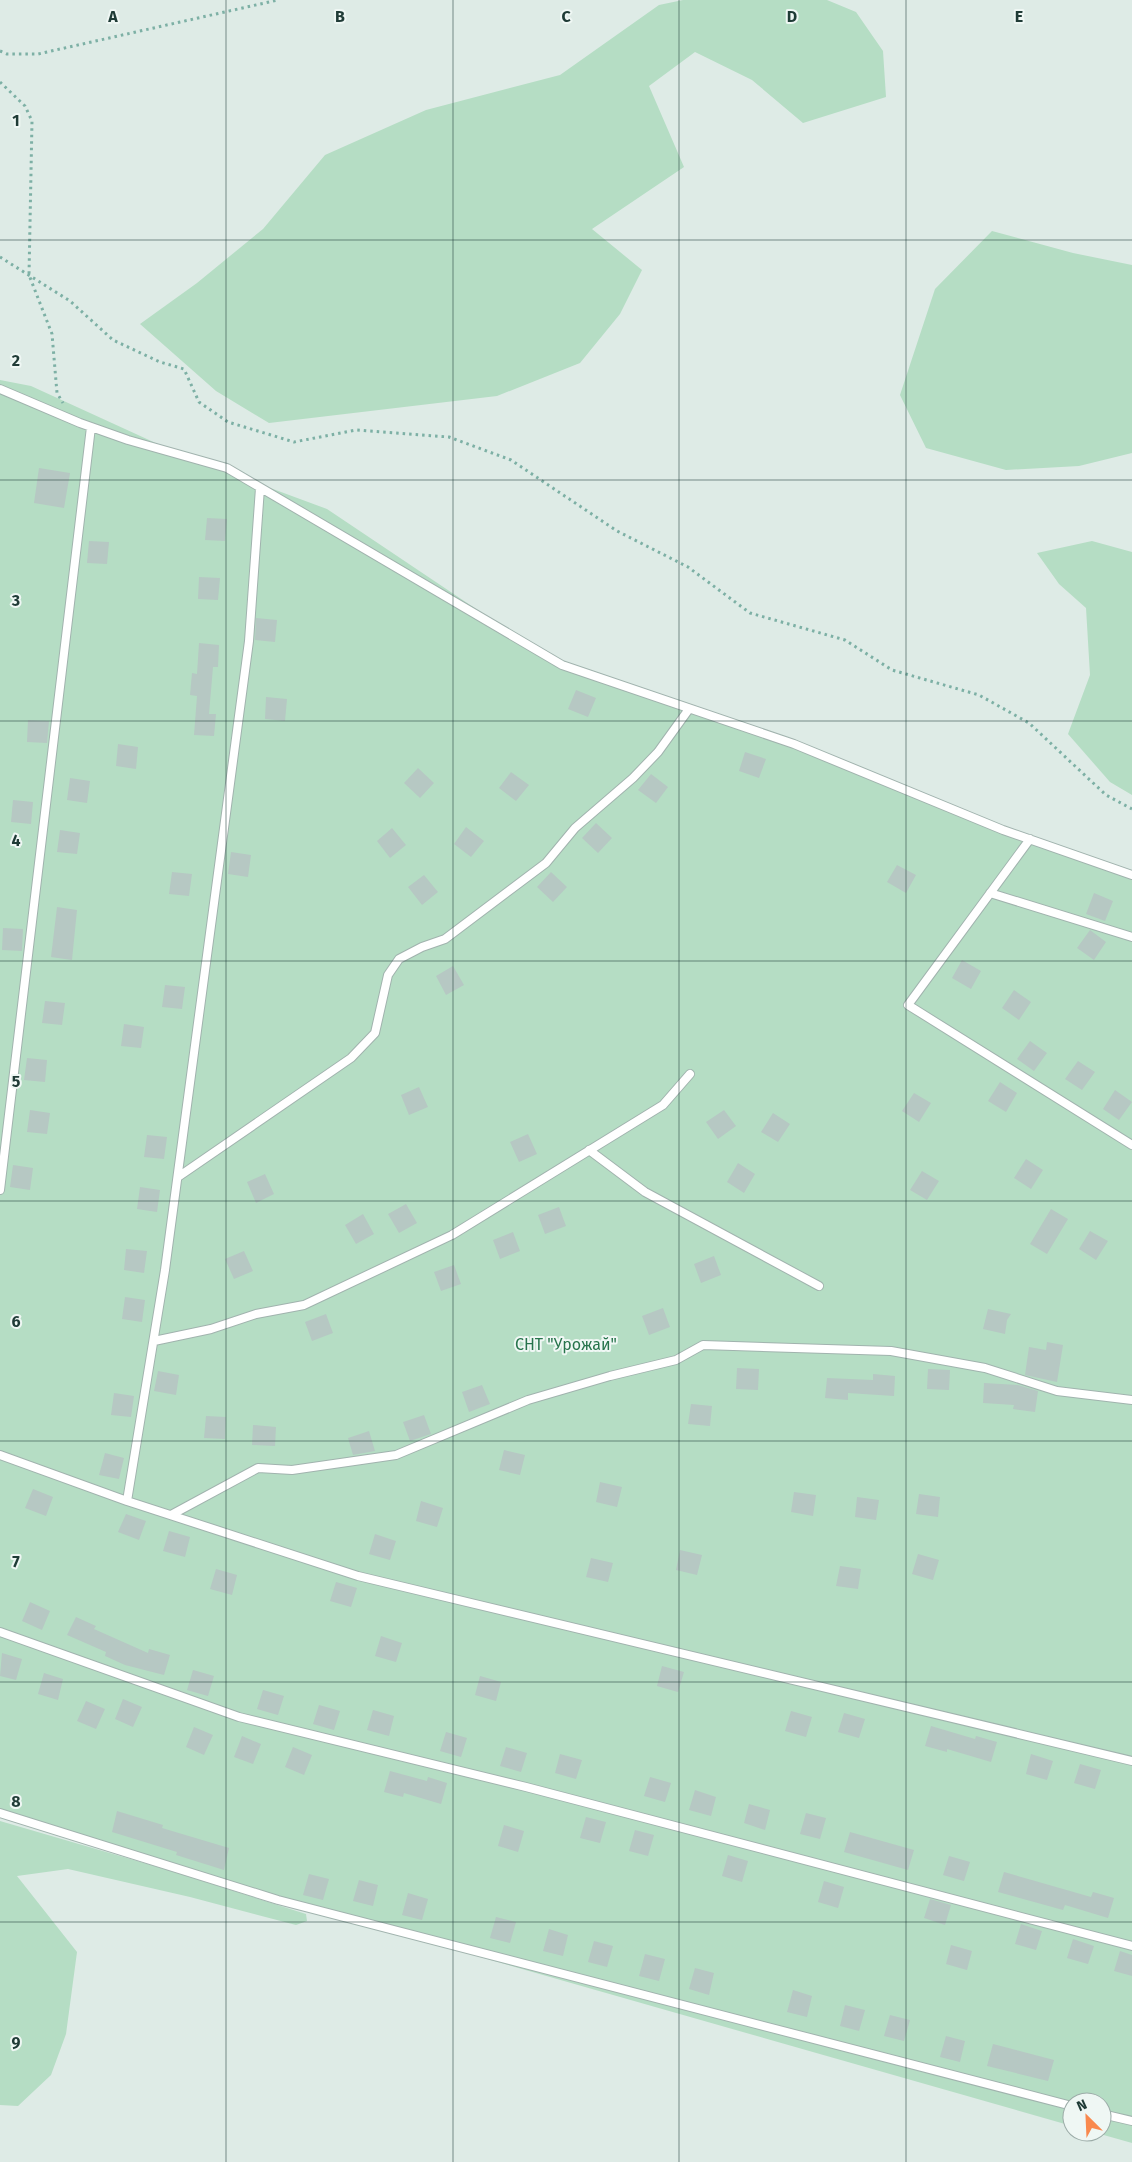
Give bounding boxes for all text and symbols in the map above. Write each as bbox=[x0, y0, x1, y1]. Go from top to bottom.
text: A bbox=[107, 7, 118, 26]
text: B bbox=[335, 7, 345, 26]
text: C bbox=[561, 7, 571, 26]
text: D bbox=[787, 7, 797, 26]
text: E bbox=[1015, 7, 1023, 26]
text: 1 bbox=[12, 111, 20, 130]
text: 2 bbox=[12, 351, 20, 370]
text: 3 bbox=[11, 591, 20, 610]
text: 4 bbox=[11, 831, 21, 850]
text: 5 bbox=[12, 1072, 21, 1091]
text: 6 bbox=[11, 1312, 21, 1331]
park label: СНТ "Урожай" bbox=[515, 1335, 617, 1354]
text: 7 bbox=[12, 1552, 20, 1571]
text: 8 bbox=[11, 1792, 21, 1811]
text: 9 bbox=[12, 2033, 21, 2052]
north arrow bbox=[1062, 2092, 1112, 2142]
text: N bbox=[1074, 2096, 1090, 2115]

